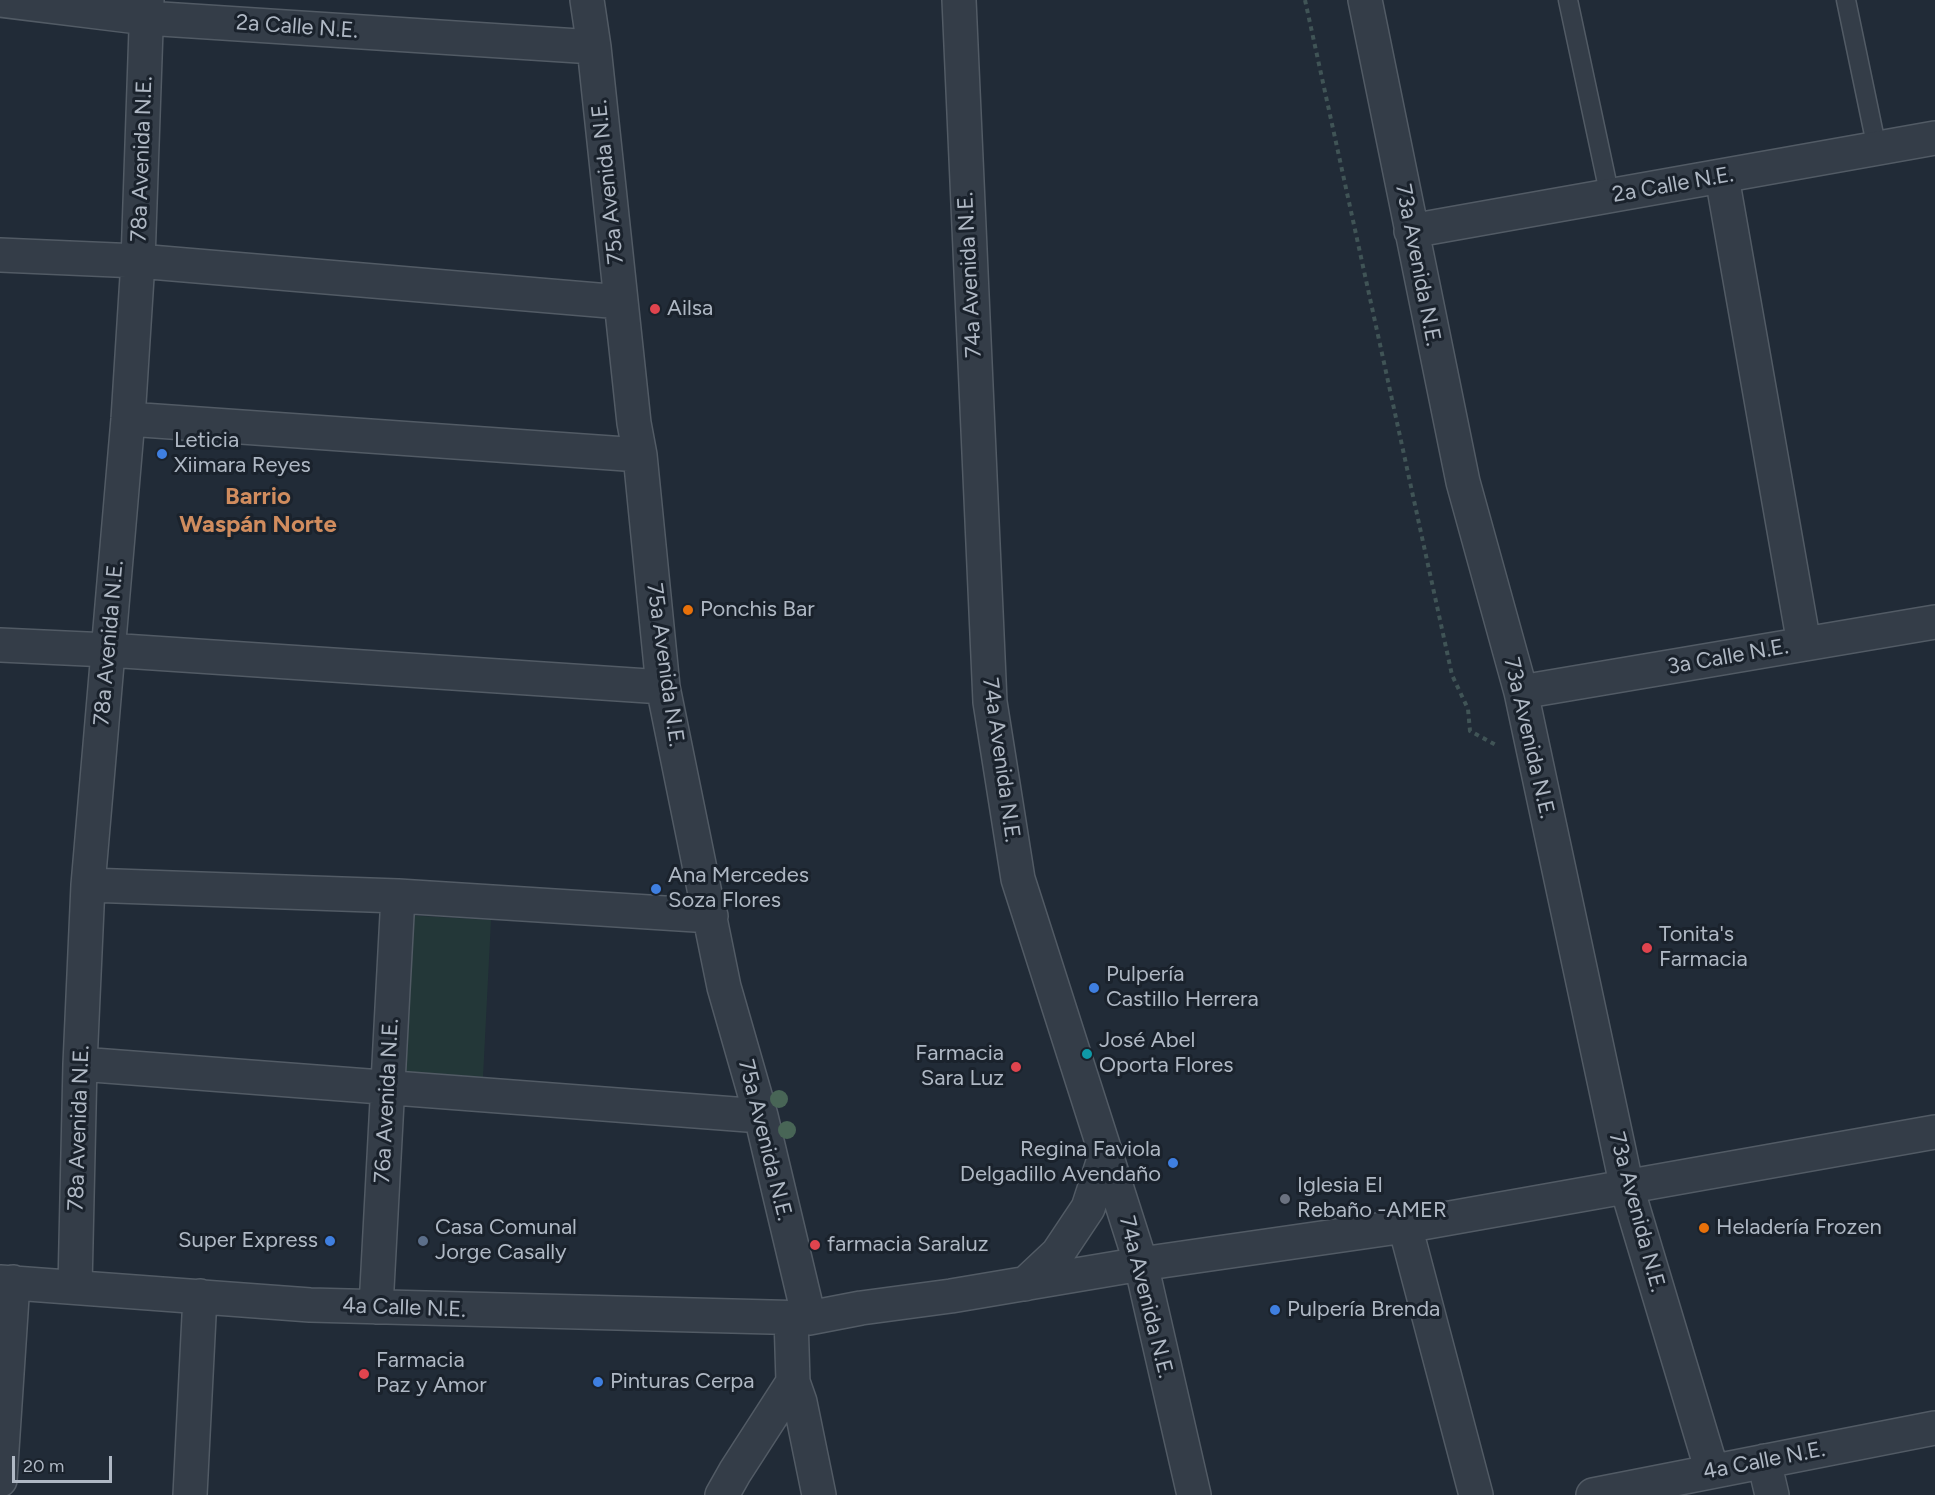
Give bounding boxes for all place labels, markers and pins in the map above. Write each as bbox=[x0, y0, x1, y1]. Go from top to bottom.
place label: Ailsa bbox=[667, 296, 713, 322]
marker: Ailsa bbox=[648, 302, 662, 316]
place label: Leticia Xiimara Reyes bbox=[174, 428, 311, 480]
marker: Leticia Xiimara Reyes bbox=[155, 447, 169, 461]
place label: Ponchis Bar bbox=[700, 597, 815, 623]
marker: Ponchis Bar bbox=[681, 603, 695, 617]
place label: Ana Mercedes Soza Flores bbox=[668, 863, 809, 914]
marker: Ana Mercedes Soza Flores bbox=[649, 882, 663, 896]
place label: Tonita's Farmacia bbox=[1659, 922, 1748, 974]
marker: Tonita's Farmacia bbox=[1640, 941, 1654, 955]
place label: Pulpería Castillo Herrera bbox=[1106, 962, 1259, 1014]
marker: Pulpería Castillo Herrera bbox=[1087, 981, 1101, 995]
place label: José Abel Oporta Flores bbox=[1099, 1028, 1233, 1080]
place label: Farmacia Sara Luz bbox=[915, 1041, 1004, 1092]
marker: José Abel Oporta Flores bbox=[1080, 1047, 1094, 1061]
marker: Farmacia Sara Luz bbox=[1009, 1060, 1023, 1074]
place label: Regina Faviola Delgadillo Avendaño bbox=[960, 1137, 1161, 1188]
marker: Regina Faviola Delgadillo Avendaño bbox=[1166, 1156, 1180, 1170]
place label: Iglesia El Rebaño -AMER bbox=[1297, 1173, 1447, 1224]
marker: Iglesia El Rebaño -AMER bbox=[1278, 1192, 1292, 1206]
place label: Casa Comunal Jorge Casally bbox=[435, 1215, 577, 1266]
place label: Heladería Frozen bbox=[1716, 1215, 1882, 1241]
marker: Heladería Frozen bbox=[1697, 1221, 1711, 1235]
place label: Super Express bbox=[178, 1228, 318, 1254]
place label: farmacia Saraluz bbox=[827, 1232, 989, 1258]
marker: Super Express bbox=[323, 1234, 337, 1248]
marker: Casa Comunal Jorge Casally bbox=[416, 1234, 430, 1248]
marker: farmacia Saraluz bbox=[808, 1238, 822, 1252]
place label: Pulpería Brenda bbox=[1287, 1297, 1440, 1323]
marker: Pulpería Brenda bbox=[1268, 1303, 1282, 1317]
place label: Farmacia Paz y Amor bbox=[376, 1348, 487, 1400]
marker: Farmacia Paz y Amor bbox=[357, 1367, 371, 1381]
place label: Pinturas Cerpa bbox=[610, 1369, 755, 1395]
marker: Pinturas Cerpa bbox=[591, 1375, 605, 1389]

